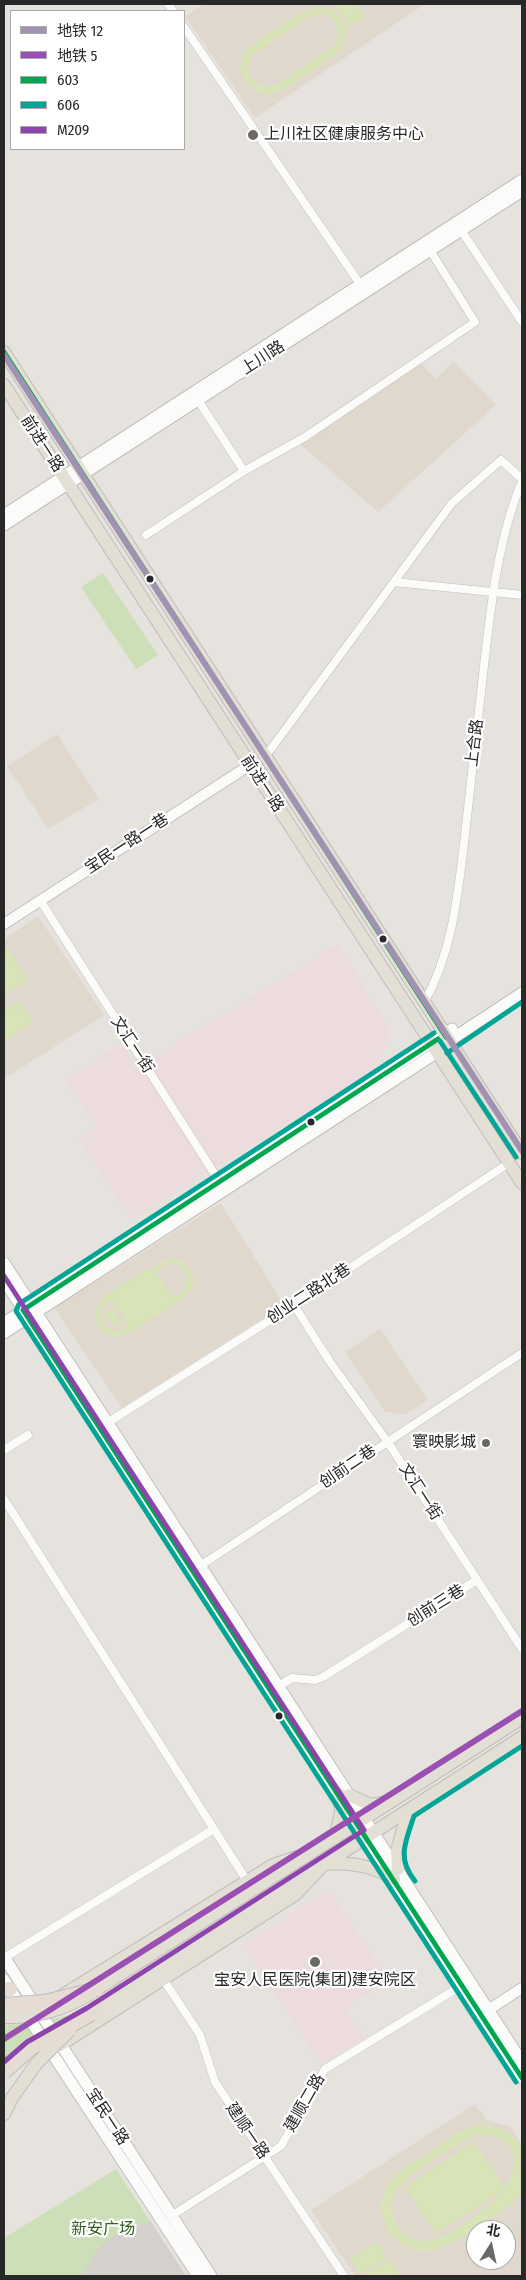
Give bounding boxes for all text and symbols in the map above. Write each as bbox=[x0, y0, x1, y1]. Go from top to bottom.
legend bbox=[10, 10, 185, 150]
text: 地铁 12 bbox=[57, 22, 103, 40]
text: 地铁 5 bbox=[57, 47, 97, 65]
text: 603 bbox=[57, 71, 79, 89]
text: 606 bbox=[57, 96, 80, 114]
text: M209 bbox=[57, 121, 89, 139]
place label: 上川社区健康服务中心 bbox=[264, 125, 424, 145]
marker: 上川社区健康服务中心 bbox=[246, 128, 260, 142]
street label: 上川路 bbox=[238, 337, 288, 379]
street label: 前进一路 bbox=[17, 412, 67, 476]
unlabelled marker bbox=[145, 574, 155, 584]
street label: 上合路 bbox=[463, 718, 487, 768]
street label: 前进一路 bbox=[237, 752, 287, 816]
street label: 宝民一路一巷 bbox=[82, 810, 172, 878]
unlabelled marker bbox=[378, 934, 388, 944]
street label: 文汇一街 bbox=[107, 1013, 157, 1077]
unlabelled marker bbox=[306, 1117, 316, 1127]
street label: 创业二路北巷 bbox=[264, 1260, 354, 1328]
place label: 寰映影城 bbox=[412, 1433, 476, 1453]
marker: 寰映影城 bbox=[480, 1437, 492, 1449]
street label: 创前二巷 bbox=[316, 1441, 380, 1493]
street label: 文汇一街 bbox=[395, 1460, 445, 1524]
street label: 创前三巷 bbox=[404, 1581, 468, 1631]
unlabelled marker bbox=[274, 1711, 284, 1721]
marker: 宝安人民医院(集团)建安院区 bbox=[308, 1955, 322, 1969]
place label: 宝安人民医院(集团)建安院区 bbox=[214, 1971, 416, 1991]
street label: 建顺二路 bbox=[281, 2070, 329, 2136]
street label: 宝民一路 bbox=[82, 2085, 132, 2149]
street label: 建顺一路 bbox=[221, 2099, 273, 2163]
park label: 新安广场 bbox=[71, 2220, 135, 2240]
north arrow bbox=[466, 2220, 516, 2270]
text: 北 bbox=[485, 2221, 502, 2240]

